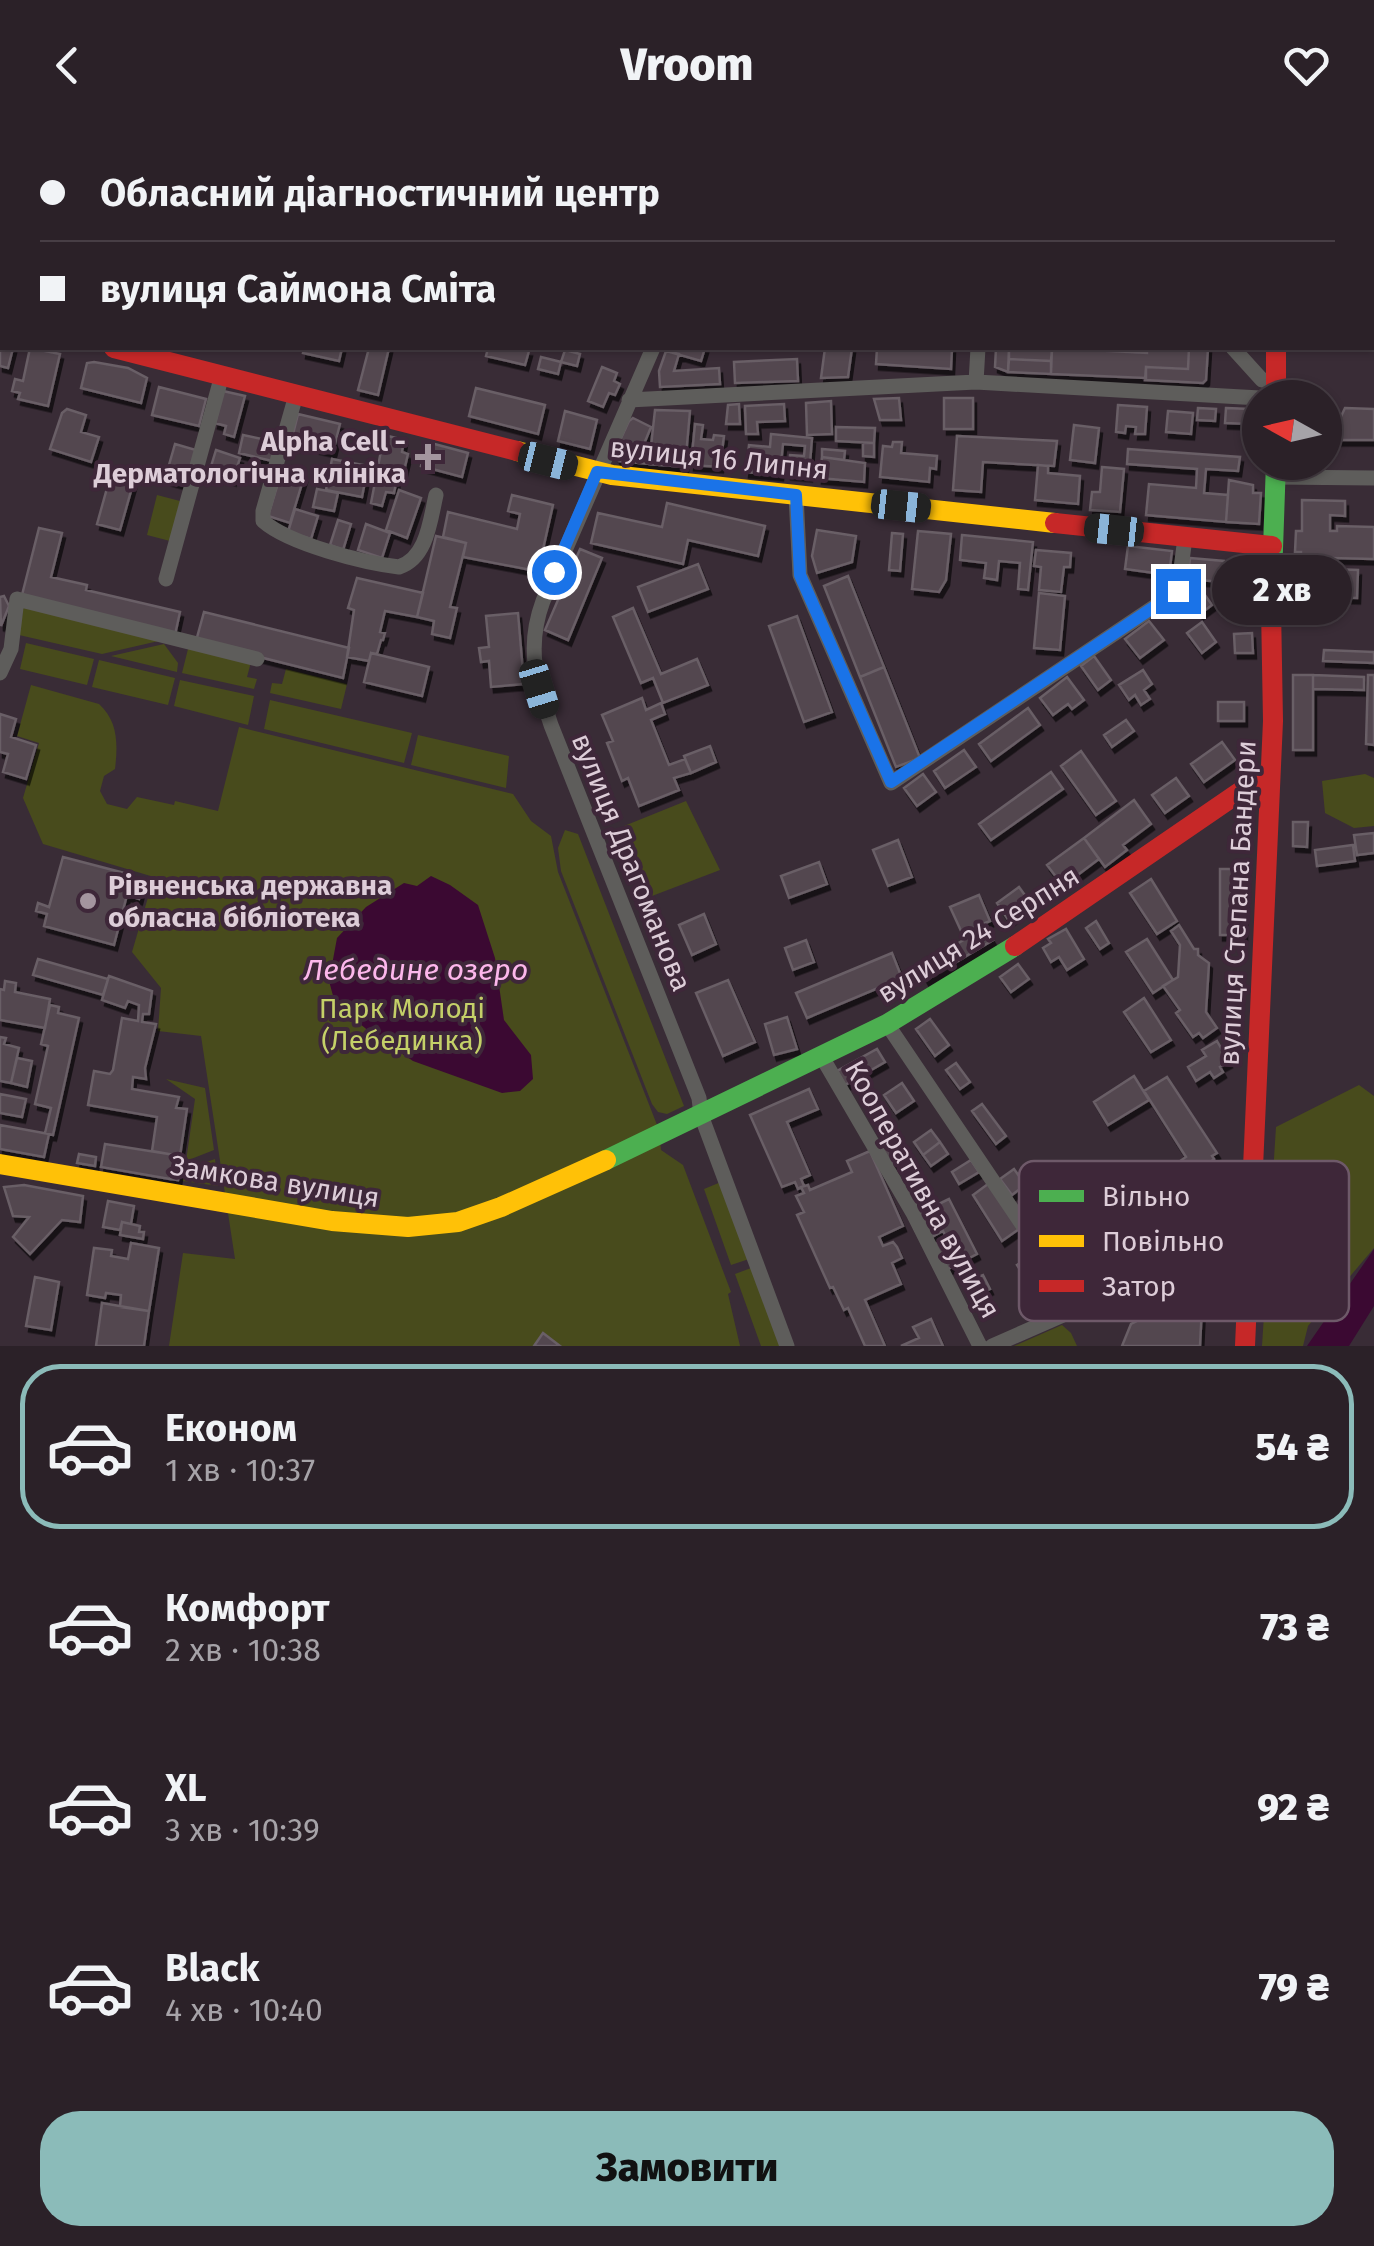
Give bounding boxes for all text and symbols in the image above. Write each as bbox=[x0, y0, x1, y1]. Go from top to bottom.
icon: back bbox=[40, 38, 95, 93]
text: Vroom bbox=[621, 38, 753, 92]
icon: heart bbox=[1279, 38, 1334, 93]
text: Обласний діагностичний центр bbox=[100, 170, 660, 216]
text: вулиця Саймона Сміта bbox=[100, 266, 496, 312]
north arrow bbox=[1242, 380, 1342, 480]
map controls bbox=[1242, 380, 1342, 480]
place label: Alpha Cell - Дерматологічна клініка bbox=[93, 425, 406, 490]
street label: вулиця 16 Липня bbox=[608, 431, 830, 486]
car bbox=[515, 439, 581, 483]
marker: Alpha Cell - Дерматологічна клініка bbox=[415, 444, 441, 470]
car bbox=[870, 488, 932, 524]
car bbox=[1083, 512, 1145, 548]
route start bbox=[532, 550, 577, 595]
callout: 2 хв bbox=[1213, 556, 1353, 626]
route end bbox=[1156, 569, 1201, 614]
text: 2 хв bbox=[1253, 571, 1311, 609]
car bbox=[516, 656, 562, 722]
street label: вулиця Драгоманова bbox=[565, 728, 698, 996]
street label: вулиця Степана Бандери bbox=[1212, 739, 1263, 1067]
street label: вулиця 24 Серпня bbox=[871, 859, 1085, 1010]
place label: Рівненська державна обласна бібліотека bbox=[108, 869, 392, 934]
marker: Рівненська державна обласна бібліотека bbox=[77, 890, 99, 912]
water label: Лебедине озеро bbox=[303, 952, 528, 988]
park label: Парк Молоді (Лебединка) bbox=[319, 992, 485, 1057]
street label: Кооперативна вулиця bbox=[838, 1055, 1007, 1324]
street label: Замкова вулиця bbox=[168, 1149, 382, 1214]
legend bbox=[1019, 1161, 1349, 1321]
text: Вільно bbox=[1102, 1180, 1190, 1213]
text: Повільно bbox=[1102, 1225, 1224, 1258]
text: Затор bbox=[1102, 1270, 1176, 1303]
icon: car bbox=[45, 1402, 135, 1492]
text: Економ bbox=[165, 1405, 297, 1451]
text: 54 ₴ bbox=[1255, 1424, 1329, 1470]
text: 1 хв · 10:37 bbox=[165, 1451, 315, 1489]
icon: car bbox=[45, 1582, 135, 1672]
text: Комфорт bbox=[165, 1585, 329, 1631]
text: 73 ₴ bbox=[1260, 1604, 1329, 1650]
text: 2 хв · 10:38 bbox=[165, 1631, 321, 1669]
icon: car bbox=[45, 1762, 135, 1852]
text: XL bbox=[165, 1765, 207, 1811]
text: 92 ₴ bbox=[1257, 1784, 1329, 1830]
text: 3 хв · 10:39 bbox=[165, 1811, 320, 1849]
icon: car bbox=[45, 1942, 135, 2032]
text: Black bbox=[165, 1945, 260, 1991]
text: 79 ₴ bbox=[1259, 1964, 1329, 2010]
text: 4 хв · 10:40 bbox=[165, 1991, 323, 2029]
button: Замовити bbox=[40, 2111, 1334, 2226]

